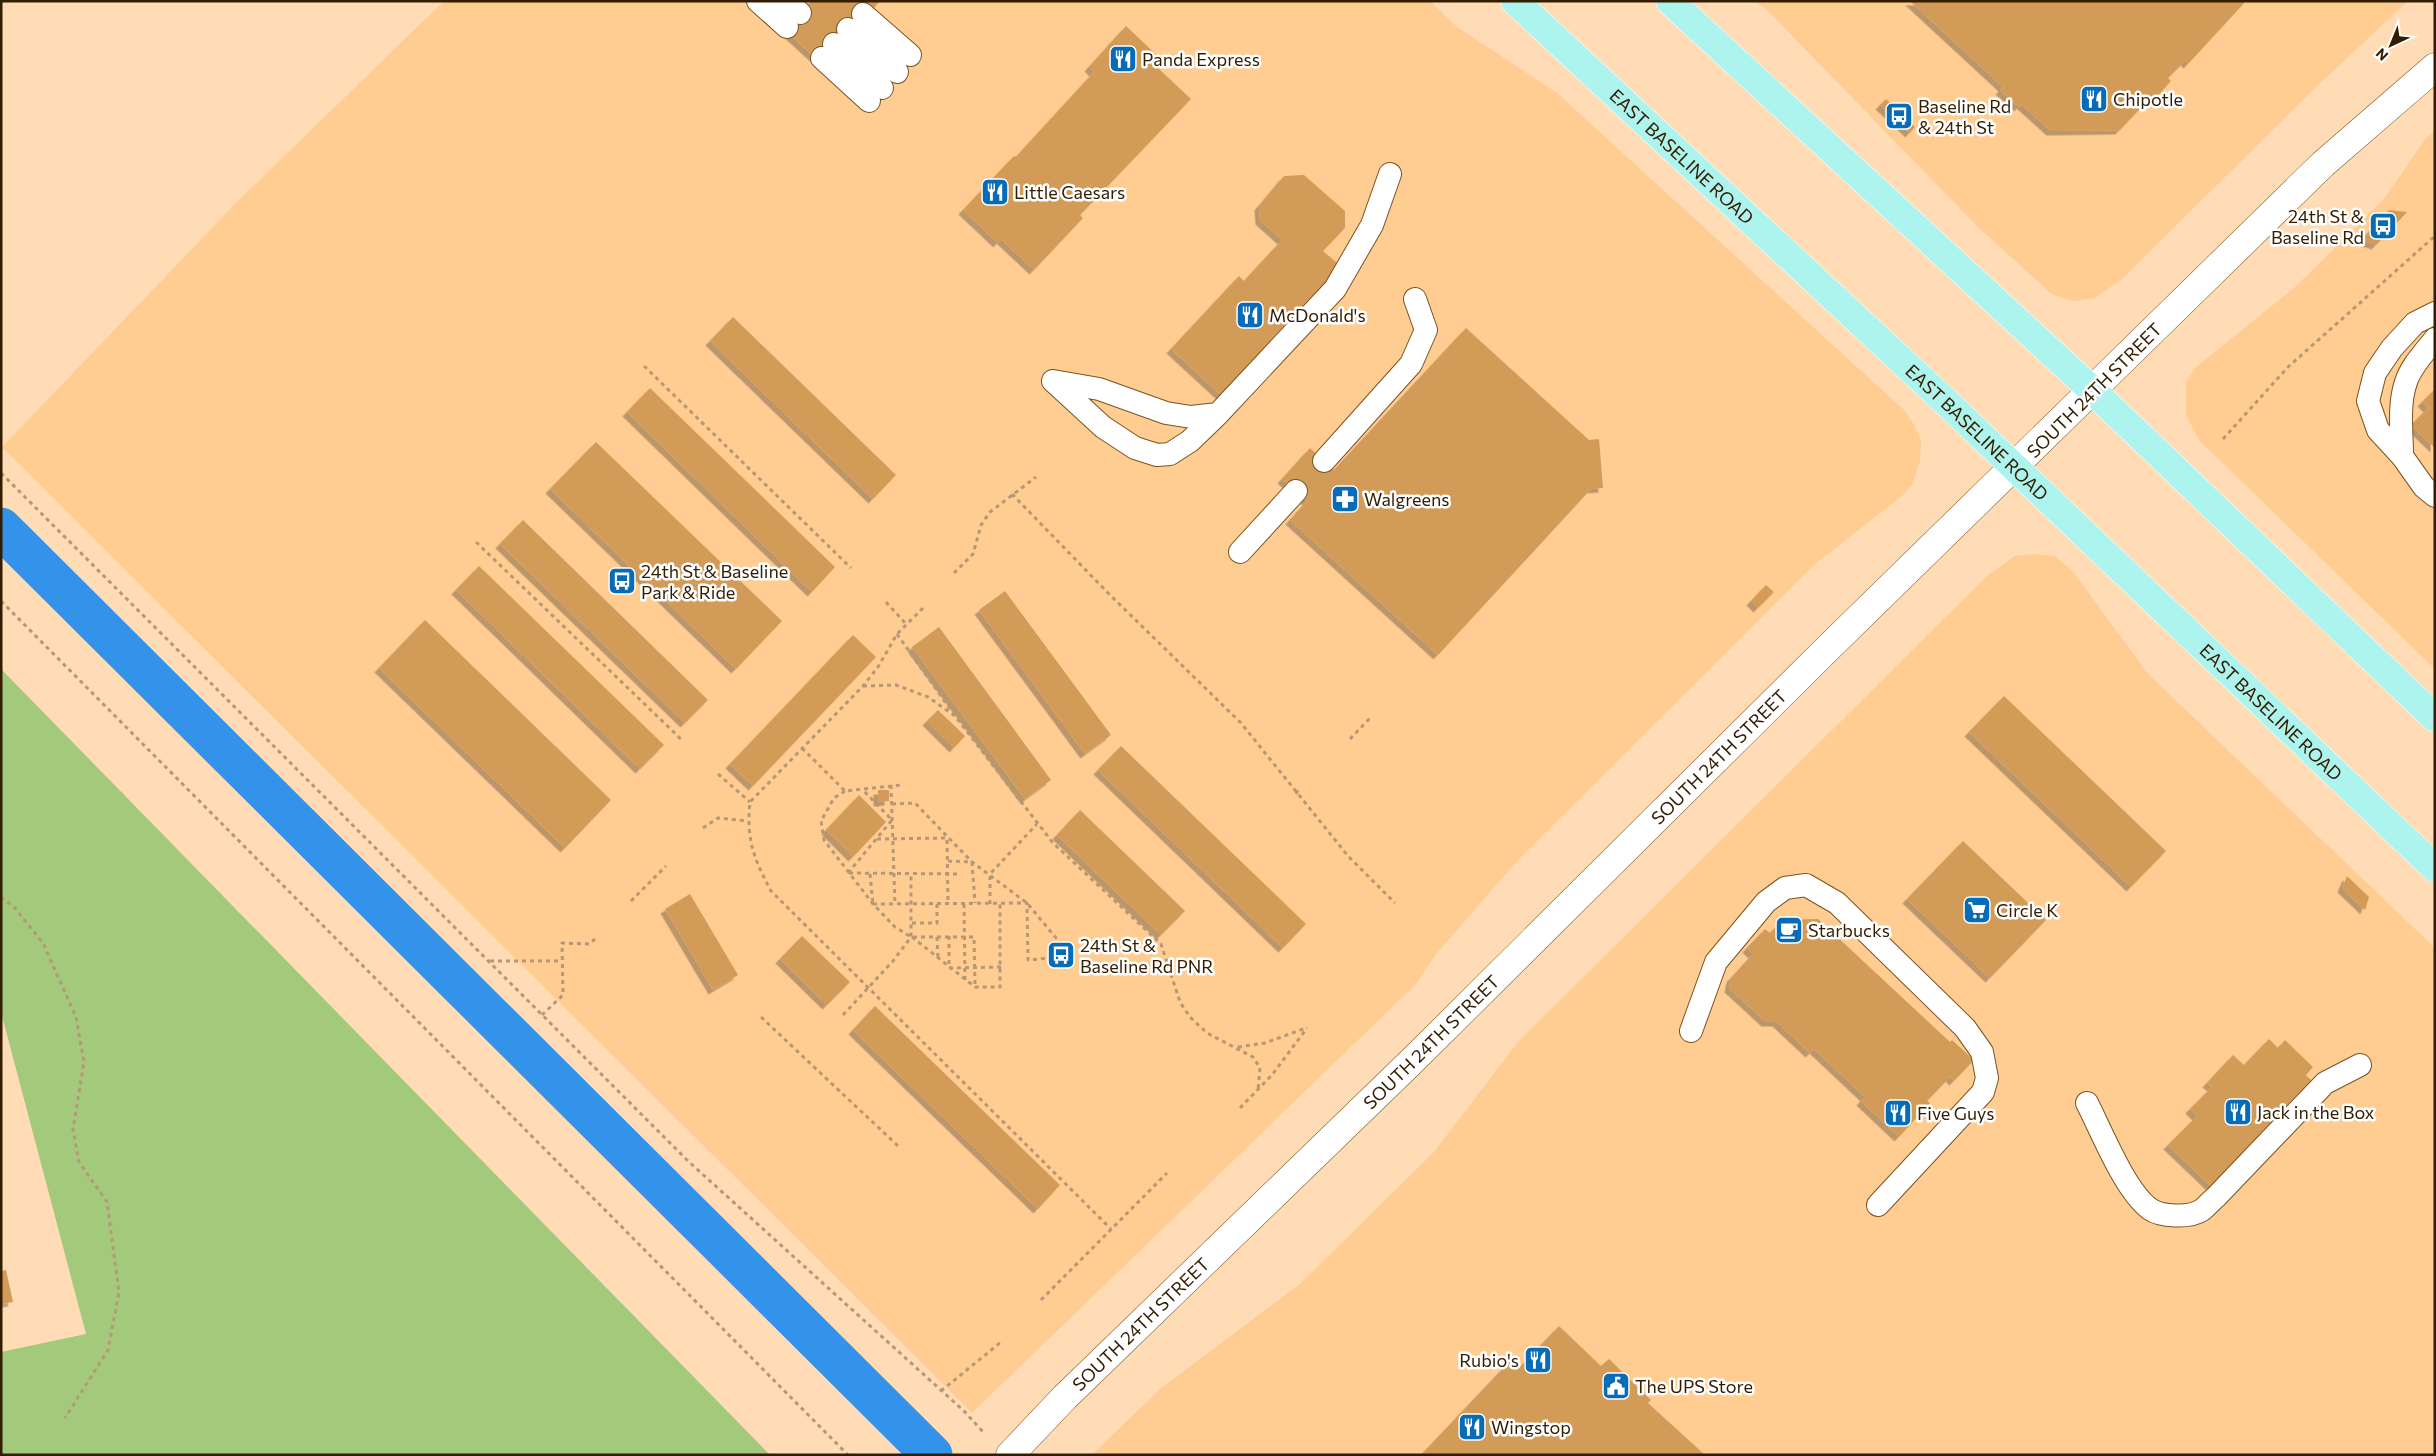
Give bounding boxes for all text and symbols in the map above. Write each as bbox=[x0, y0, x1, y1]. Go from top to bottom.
north arrow bbox=[2366, 20, 2416, 70]
restaurant icon: Panda Express bbox=[1108, 44, 1138, 74]
text: N bbox=[2372, 45, 2391, 64]
place label: Panda Express bbox=[1142, 48, 1260, 70]
street label: EAST BASELINE ROAD bbox=[1605, 84, 1758, 229]
restaurant icon: Chipotle bbox=[2079, 84, 2109, 114]
place label: Chipotle bbox=[2113, 88, 2183, 110]
place label: Baseline Rd & 24th St bbox=[1918, 95, 2011, 138]
bus stop icon: Baseline Rd & 24th St bbox=[1884, 101, 1914, 131]
restaurant icon: Little Caesars bbox=[980, 177, 1010, 207]
place label: Little Caesars bbox=[1014, 181, 1125, 203]
place label: 24th St & Baseline Rd bbox=[2271, 205, 2364, 248]
bus stop icon: 24th St & Baseline Rd bbox=[2368, 211, 2398, 241]
restaurant icon: McDonald's bbox=[1235, 300, 1265, 330]
place label: McDonald's bbox=[1269, 304, 1366, 326]
street label: SOUTH 24TH STREET bbox=[2022, 318, 2166, 462]
street label: EAST BASELINE ROAD bbox=[1901, 359, 2053, 505]
pharmacy icon: Walgreens bbox=[1330, 484, 1360, 514]
place label: Walgreens bbox=[1364, 488, 1450, 510]
place label: 24th St & Baseline Park & Ride bbox=[641, 560, 788, 603]
bus stop icon: 24th St & Baseline Park & Ride bbox=[607, 566, 637, 596]
street label: EAST BASELINE ROAD bbox=[2195, 639, 2347, 785]
street label: SOUTH 24TH STREET bbox=[1646, 685, 1791, 829]
supermarket icon: Circle K bbox=[1962, 895, 1992, 925]
place label: Circle K bbox=[1996, 899, 2058, 921]
cafe icon: Starbucks bbox=[1774, 915, 1804, 945]
place label: Starbucks bbox=[1808, 919, 1890, 941]
place label: 24th St & Baseline Rd PNR bbox=[1080, 934, 1213, 977]
bus stop icon: 24th St & Baseline Rd PNR bbox=[1046, 940, 1076, 970]
street label: SOUTH 24TH STREET bbox=[1358, 970, 1504, 1113]
restaurant icon: Jack in the Box bbox=[2223, 1097, 2253, 1127]
restaurant icon: Five Guys bbox=[1883, 1098, 1913, 1128]
place label: Jack in the Box bbox=[2257, 1101, 2375, 1123]
place label: Five Guys bbox=[1917, 1102, 1994, 1124]
street label: SOUTH 24TH STREET bbox=[1067, 1253, 1214, 1395]
restaurant icon: Rubio's bbox=[1523, 1345, 1553, 1375]
place label: Rubio's bbox=[1459, 1349, 1519, 1371]
public building icon: The UPS Store bbox=[1601, 1371, 1631, 1401]
place label: The UPS Store bbox=[1635, 1375, 1753, 1397]
restaurant icon: Wingstop bbox=[1457, 1412, 1487, 1442]
place label: Wingstop bbox=[1491, 1416, 1571, 1438]

